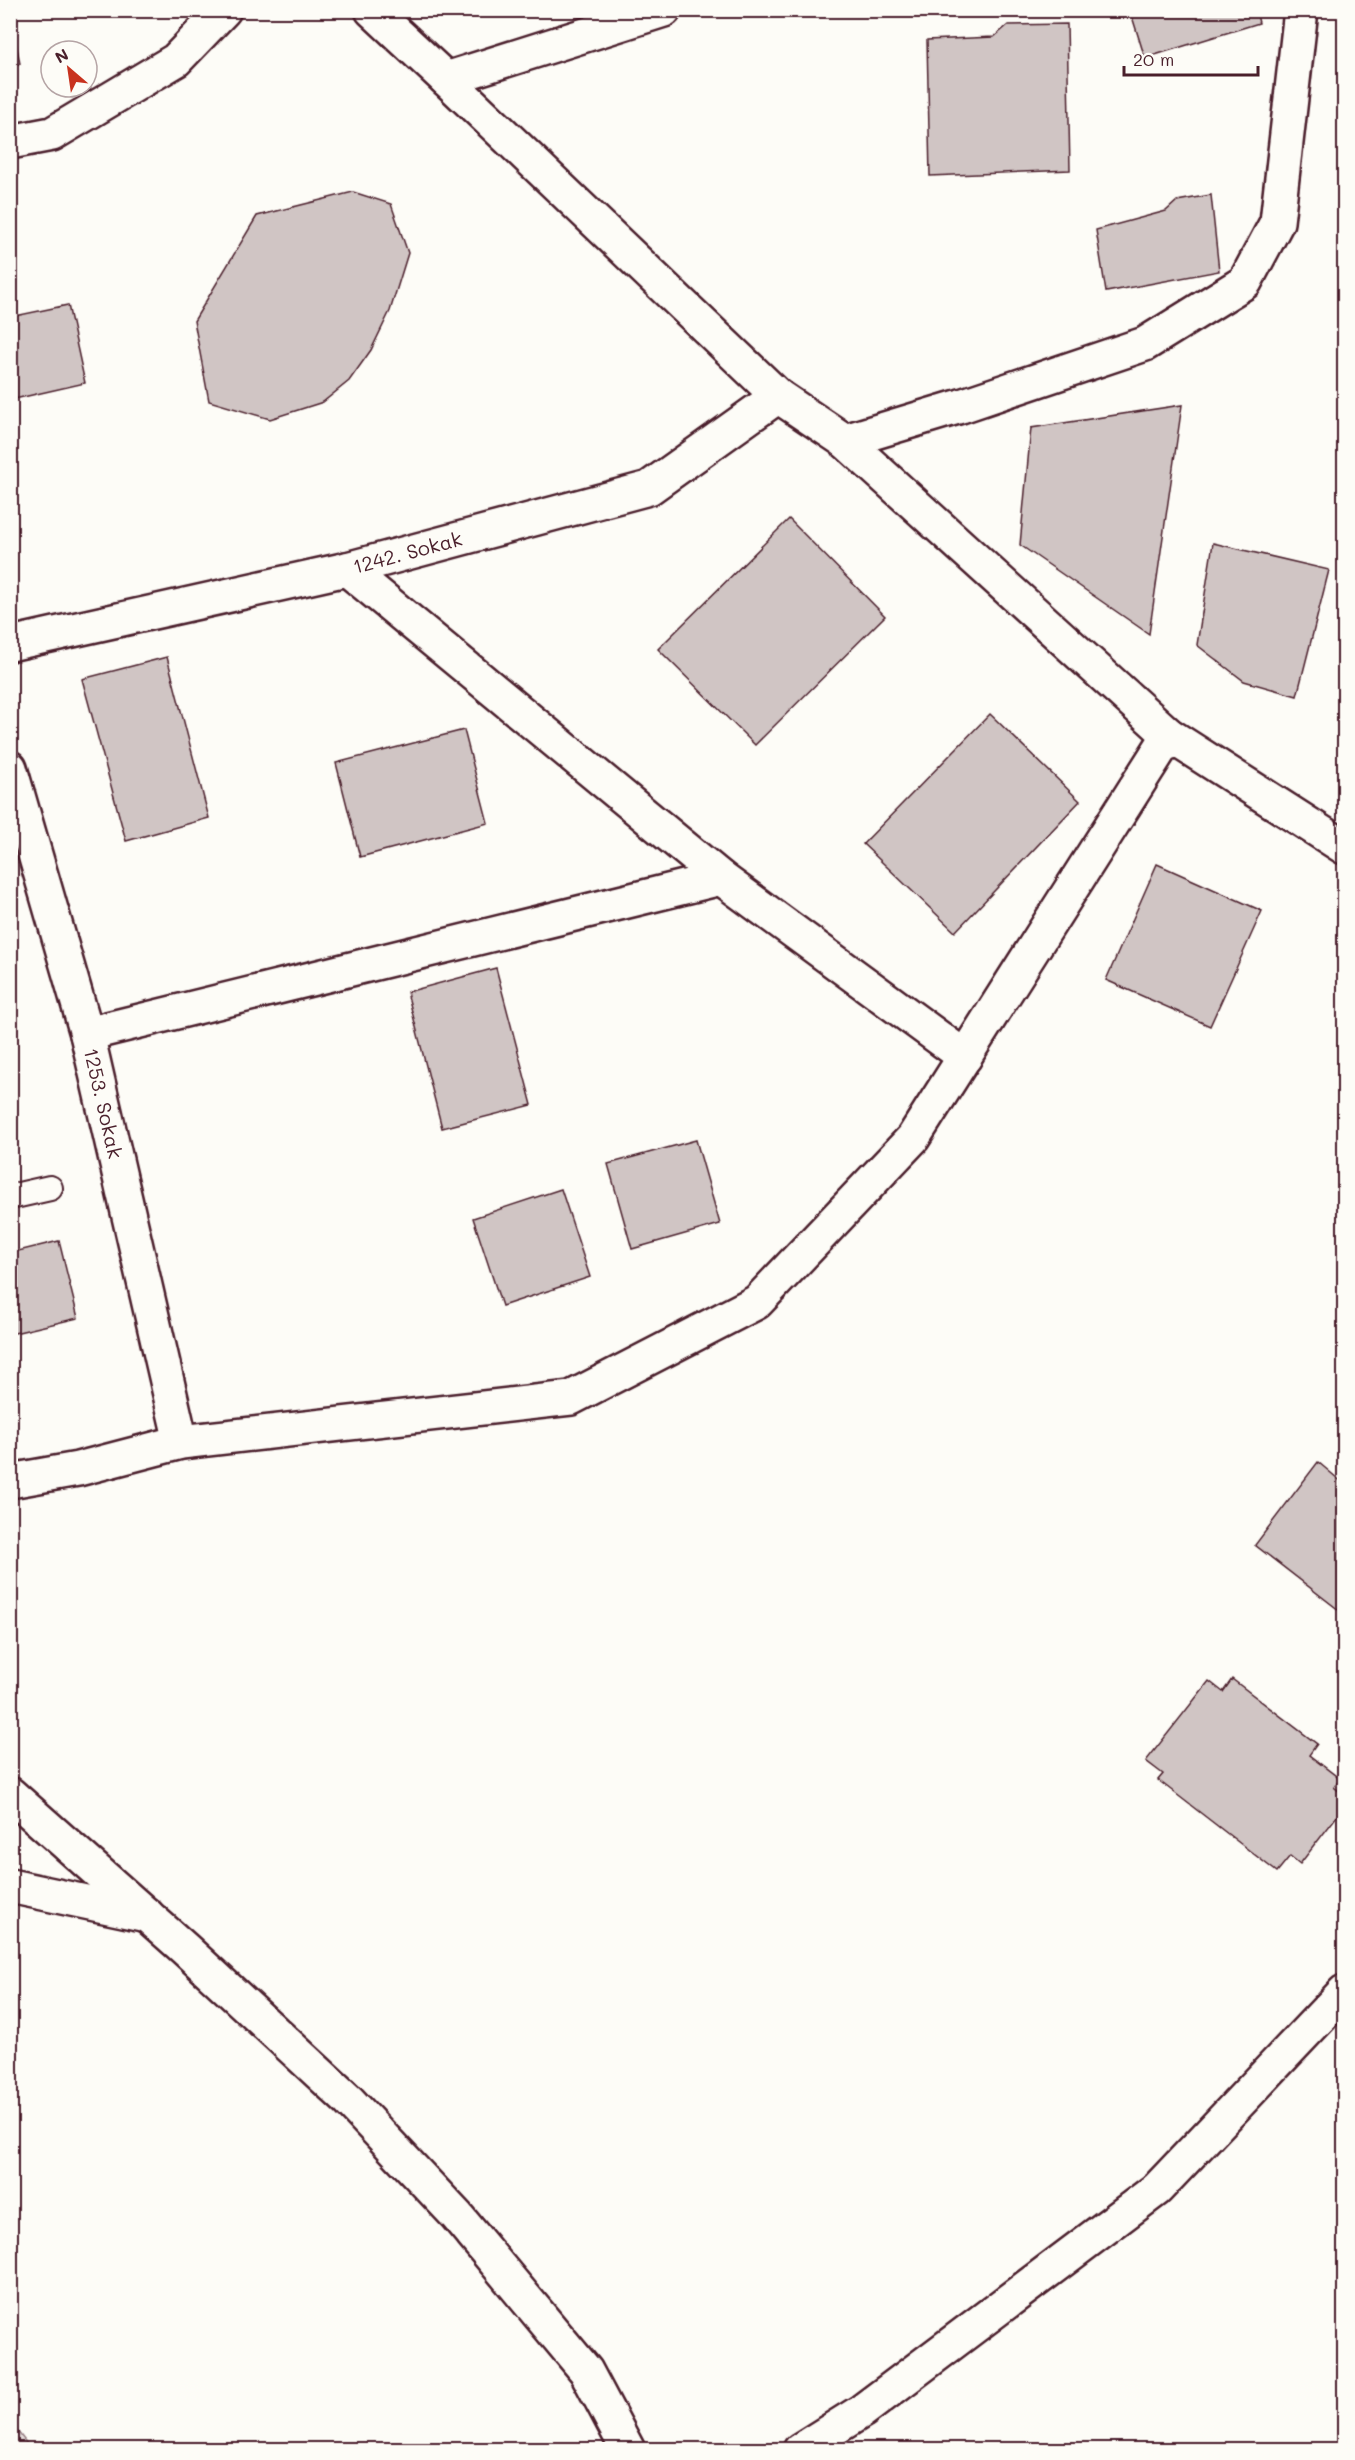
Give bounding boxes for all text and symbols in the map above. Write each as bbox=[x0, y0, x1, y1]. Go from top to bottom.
north arrow bbox=[39, 39, 99, 99]
scale bar bbox=[1124, 39, 1258, 77]
text: N bbox=[51, 43, 72, 68]
text: 20 m bbox=[1133, 47, 1174, 71]
street label: 1242. Sokak bbox=[350, 525, 465, 579]
street label: 1253. Sokak bbox=[79, 1045, 129, 1161]

